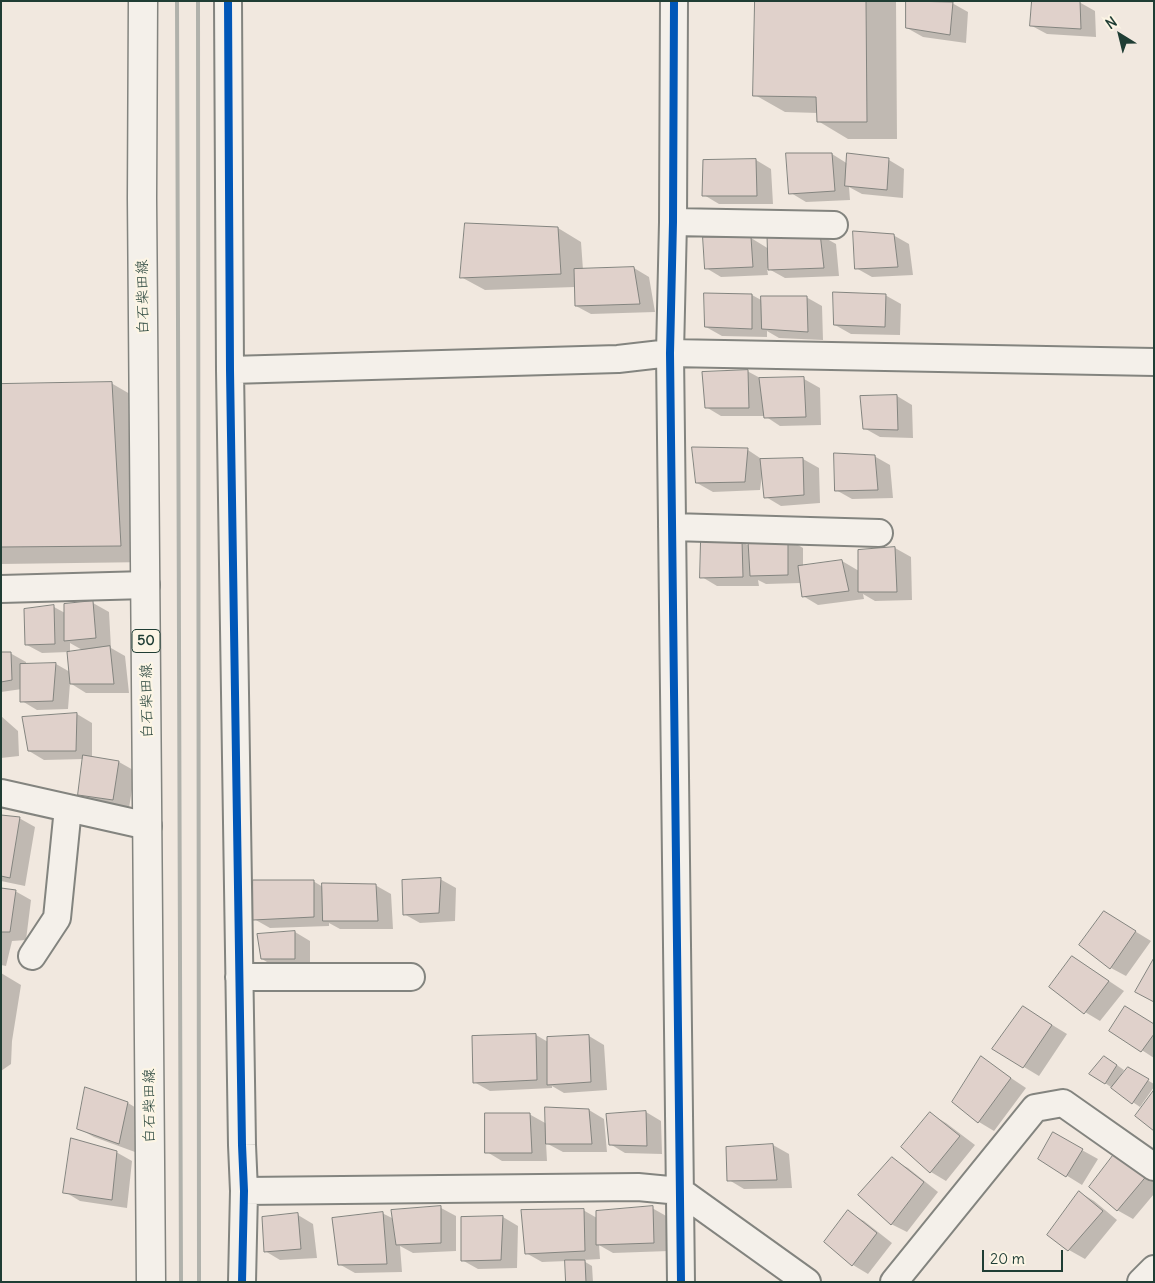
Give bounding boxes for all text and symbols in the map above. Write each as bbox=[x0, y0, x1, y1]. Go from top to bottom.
north arrow bbox=[1095, 10, 1145, 60]
text: N bbox=[1102, 13, 1120, 33]
street label: 白石柴田線 bbox=[133, 259, 153, 335]
road number: 50 bbox=[132, 630, 160, 652]
street label: 白石柴田線 bbox=[137, 663, 157, 739]
street label: 白石柴田線 bbox=[141, 1069, 159, 1143]
scale bar bbox=[985, 1240, 1066, 1272]
text: 20 m bbox=[990, 1249, 1025, 1268]

